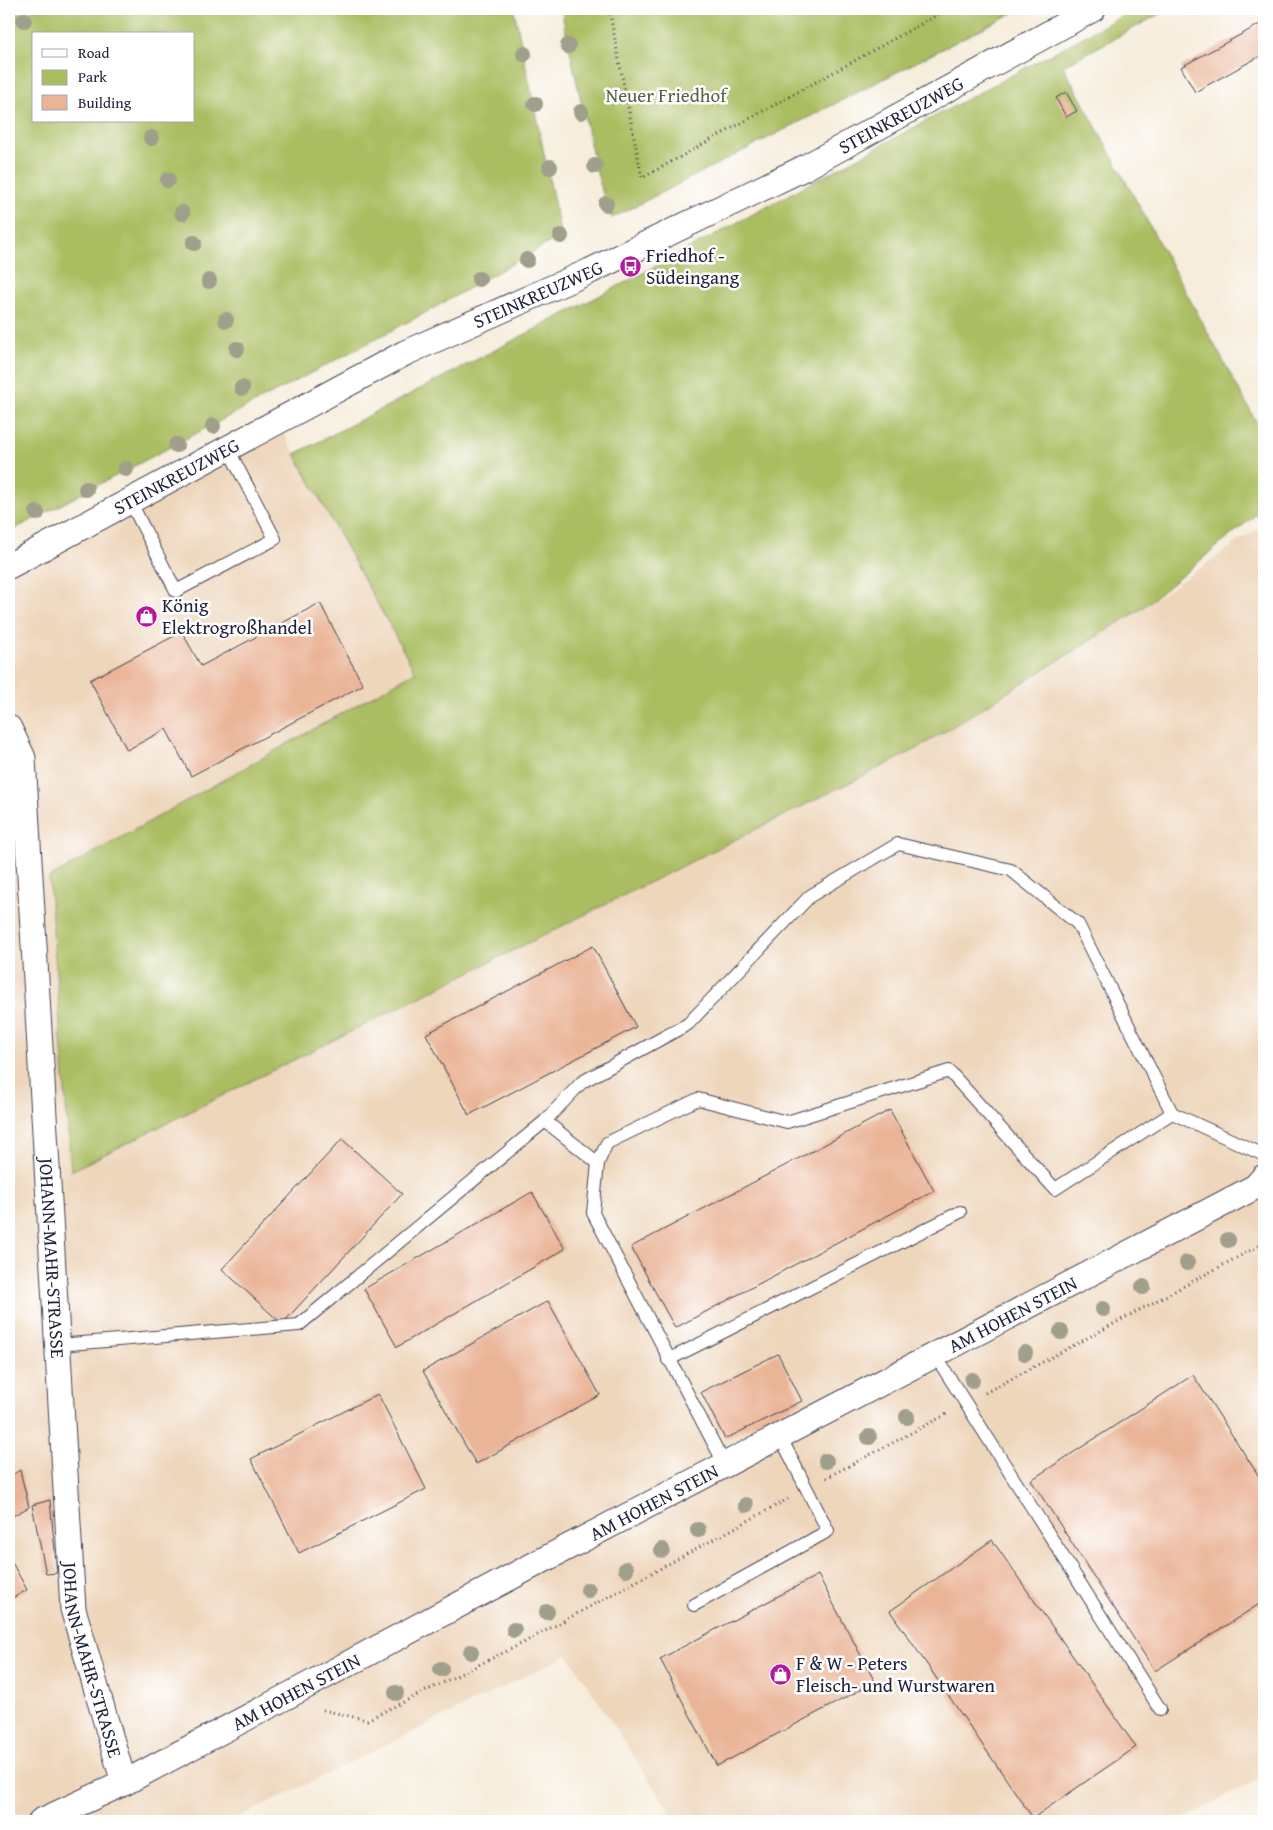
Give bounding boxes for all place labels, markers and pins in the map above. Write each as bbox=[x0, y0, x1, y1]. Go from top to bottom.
place label: Friedhof - Südeingang bbox=[646, 241, 740, 291]
bus stop icon: Friedhof - Südeingang bbox=[618, 254, 642, 278]
place label: König Elektrogroßhandel bbox=[162, 591, 312, 641]
shop icon: König Elektrogroßhandel bbox=[134, 604, 158, 628]
place label: F & W - Peters Fleisch- und Wurstwaren bbox=[796, 1649, 995, 1699]
shop icon: F & W - Peters Fleisch- und Wurstwaren bbox=[768, 1662, 792, 1686]

